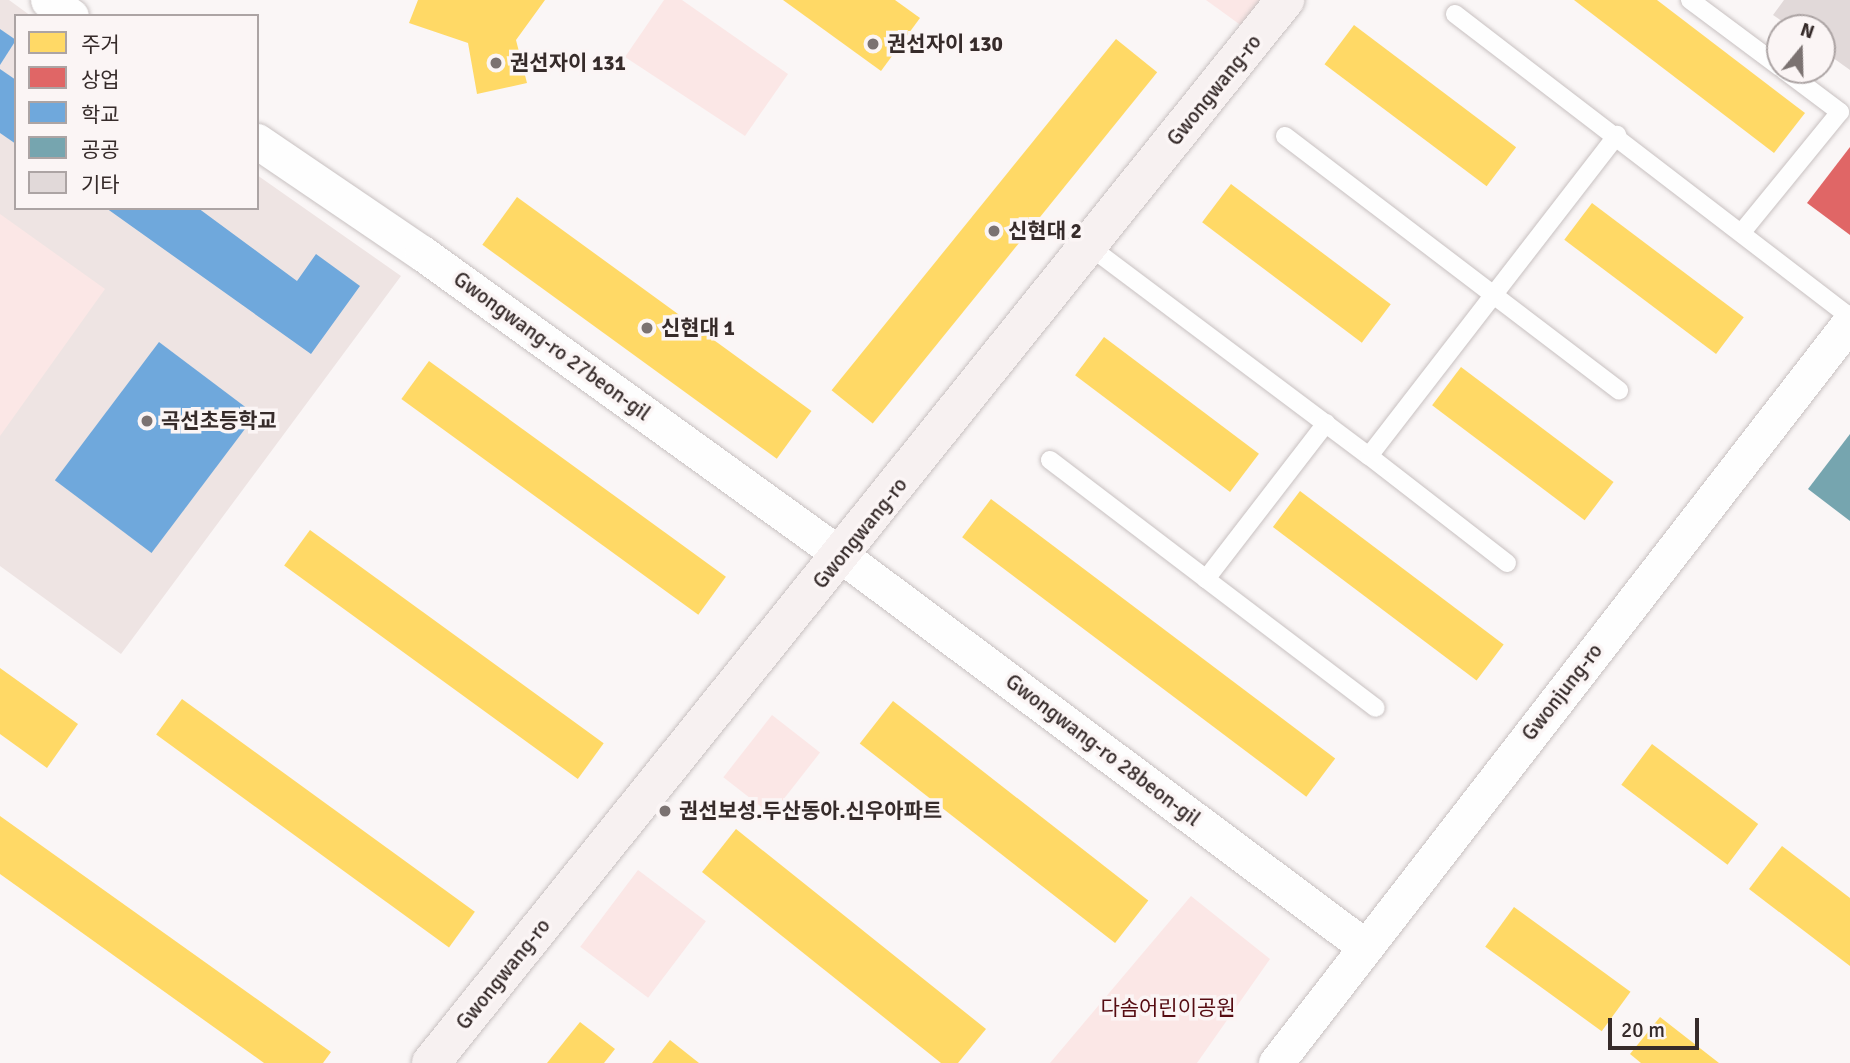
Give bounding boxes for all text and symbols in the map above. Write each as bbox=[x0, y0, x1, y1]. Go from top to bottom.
legend bbox=[14, 14, 259, 210]
north arrow bbox=[1766, 14, 1836, 84]
text: N bbox=[1797, 18, 1817, 45]
street label: Gwongwang-ro bbox=[1162, 29, 1266, 151]
place label: 권선자이 130 bbox=[887, 31, 1003, 57]
text: 주거 bbox=[81, 32, 120, 58]
marker: 권선자이 130 bbox=[865, 36, 881, 52]
place label: 권선자이 131 bbox=[510, 50, 626, 76]
marker: 권선자이 131 bbox=[488, 55, 504, 71]
text: 상업 bbox=[81, 67, 120, 93]
text: 학교 bbox=[81, 102, 120, 128]
text: 공공 bbox=[81, 137, 120, 163]
text: 기타 bbox=[81, 172, 120, 198]
place label: 신현대 2 bbox=[1008, 218, 1082, 244]
marker: 신현대 2 bbox=[986, 223, 1002, 239]
street label: Gwongwang-ro 27beon-gil bbox=[449, 266, 655, 426]
place label: 신현대 1 bbox=[661, 315, 735, 341]
marker: 신현대 1 bbox=[639, 320, 655, 336]
place label: 곡선초등학교 bbox=[161, 408, 277, 434]
marker: 곡선초등학교 bbox=[139, 413, 155, 429]
street label: Gwongwang-ro bbox=[808, 472, 912, 594]
street label: Gwonjung-ro bbox=[1516, 638, 1608, 746]
street label: Gwongwang-ro 28beon-gil bbox=[1001, 669, 1205, 831]
place label: 권선보성.두산동아.신우아파트 bbox=[679, 798, 942, 824]
marker: 권선보성.두산동아.신우아파트 bbox=[657, 803, 673, 819]
street label: Gwongwang-ro bbox=[451, 913, 555, 1035]
park label: 다솜어린이공원 bbox=[1100, 995, 1236, 1021]
scale bar bbox=[1612, 1004, 1703, 1048]
text: 20 m bbox=[1621, 1017, 1665, 1043]

